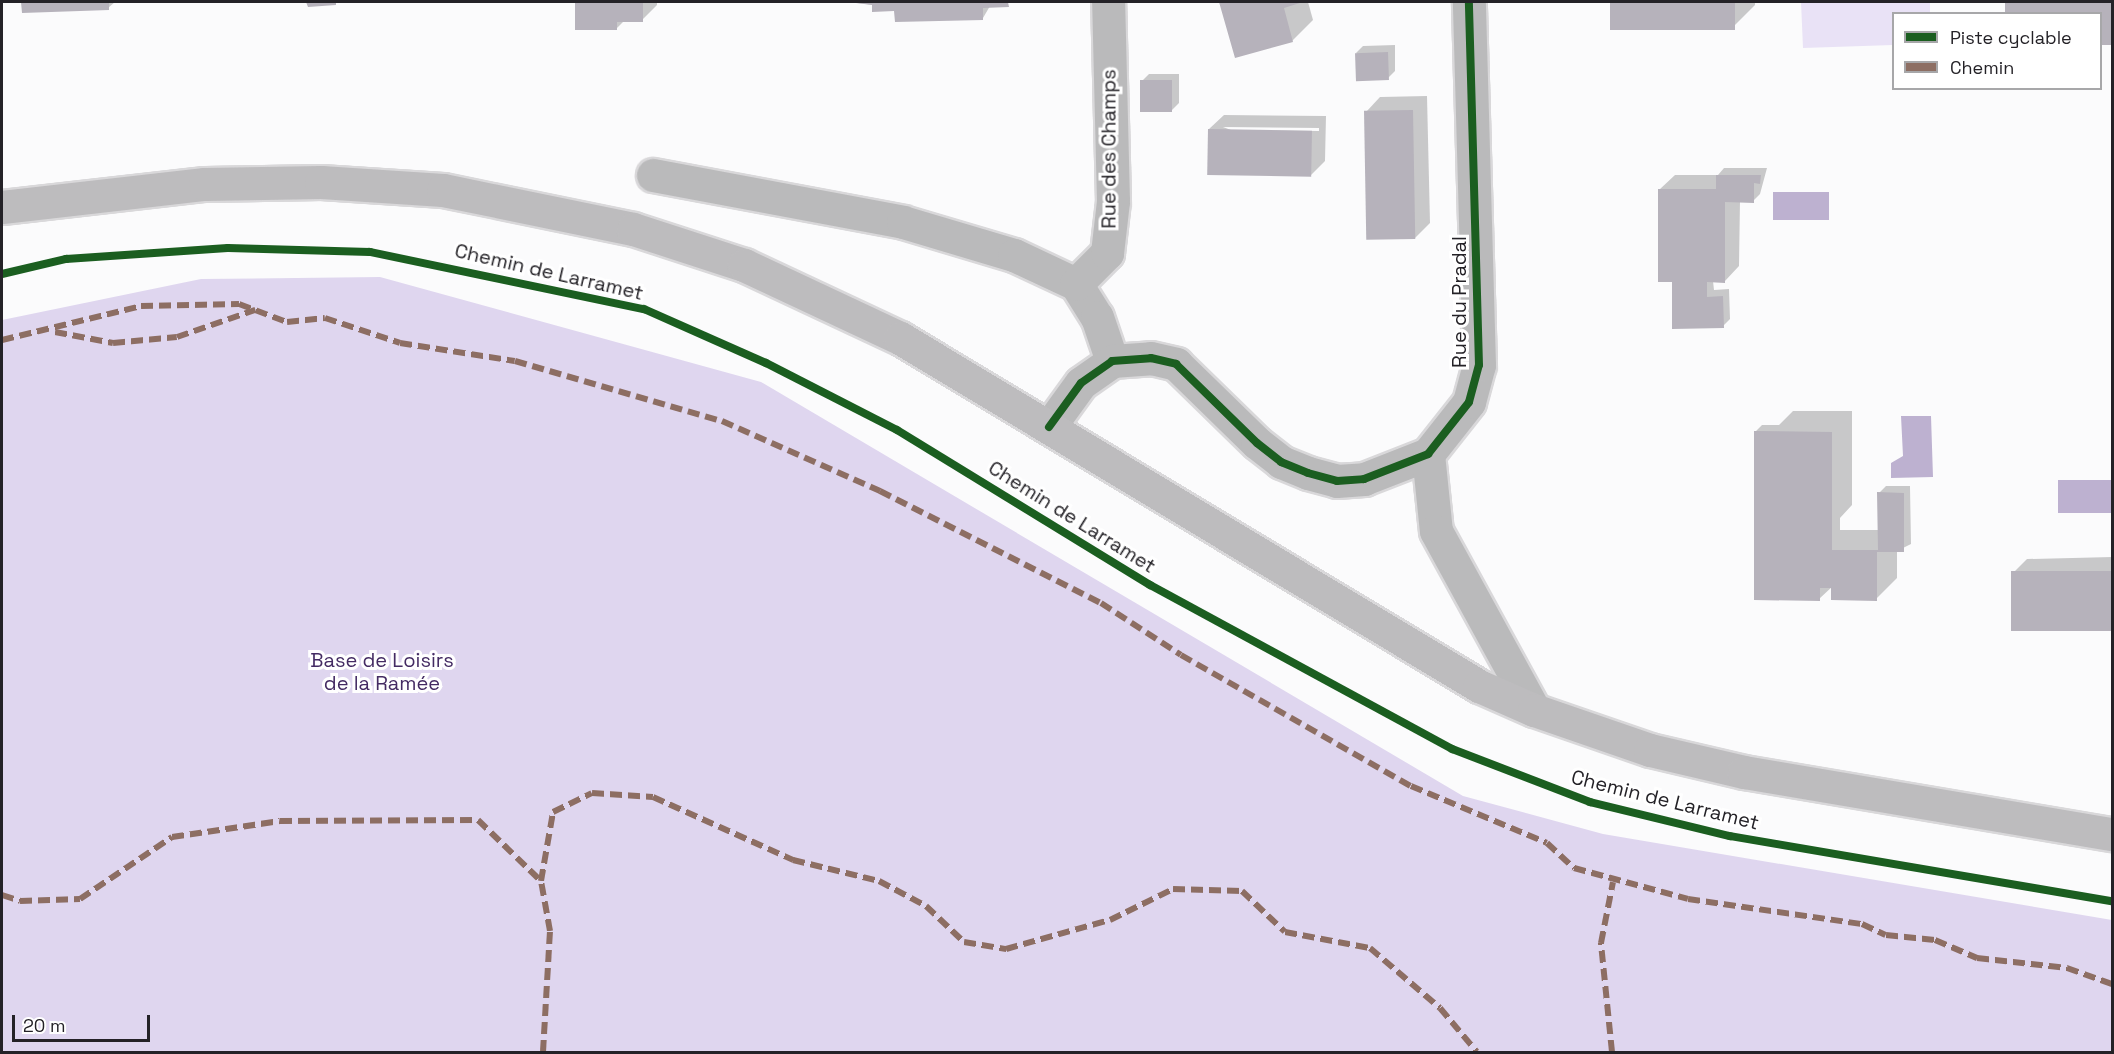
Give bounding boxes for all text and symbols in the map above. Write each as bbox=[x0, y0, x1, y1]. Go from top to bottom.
legend bbox=[1892, 12, 2102, 90]
text: Piste cyclable bbox=[1950, 26, 2072, 49]
text: Chemin bbox=[1950, 56, 2014, 79]
street label: Rue des Champs bbox=[1097, 69, 1121, 229]
street label: Rue du Pradal bbox=[1447, 236, 1471, 368]
street label: Chemin de Larramet bbox=[452, 239, 646, 305]
street label: Chemin de Larramet bbox=[984, 456, 1160, 578]
park label: Base de Loisirs de la Ramée bbox=[310, 649, 454, 696]
street label: Chemin de Larramet bbox=[1569, 765, 1761, 835]
scale bar bbox=[15, 1003, 153, 1041]
text: 20 m bbox=[23, 1014, 66, 1037]

